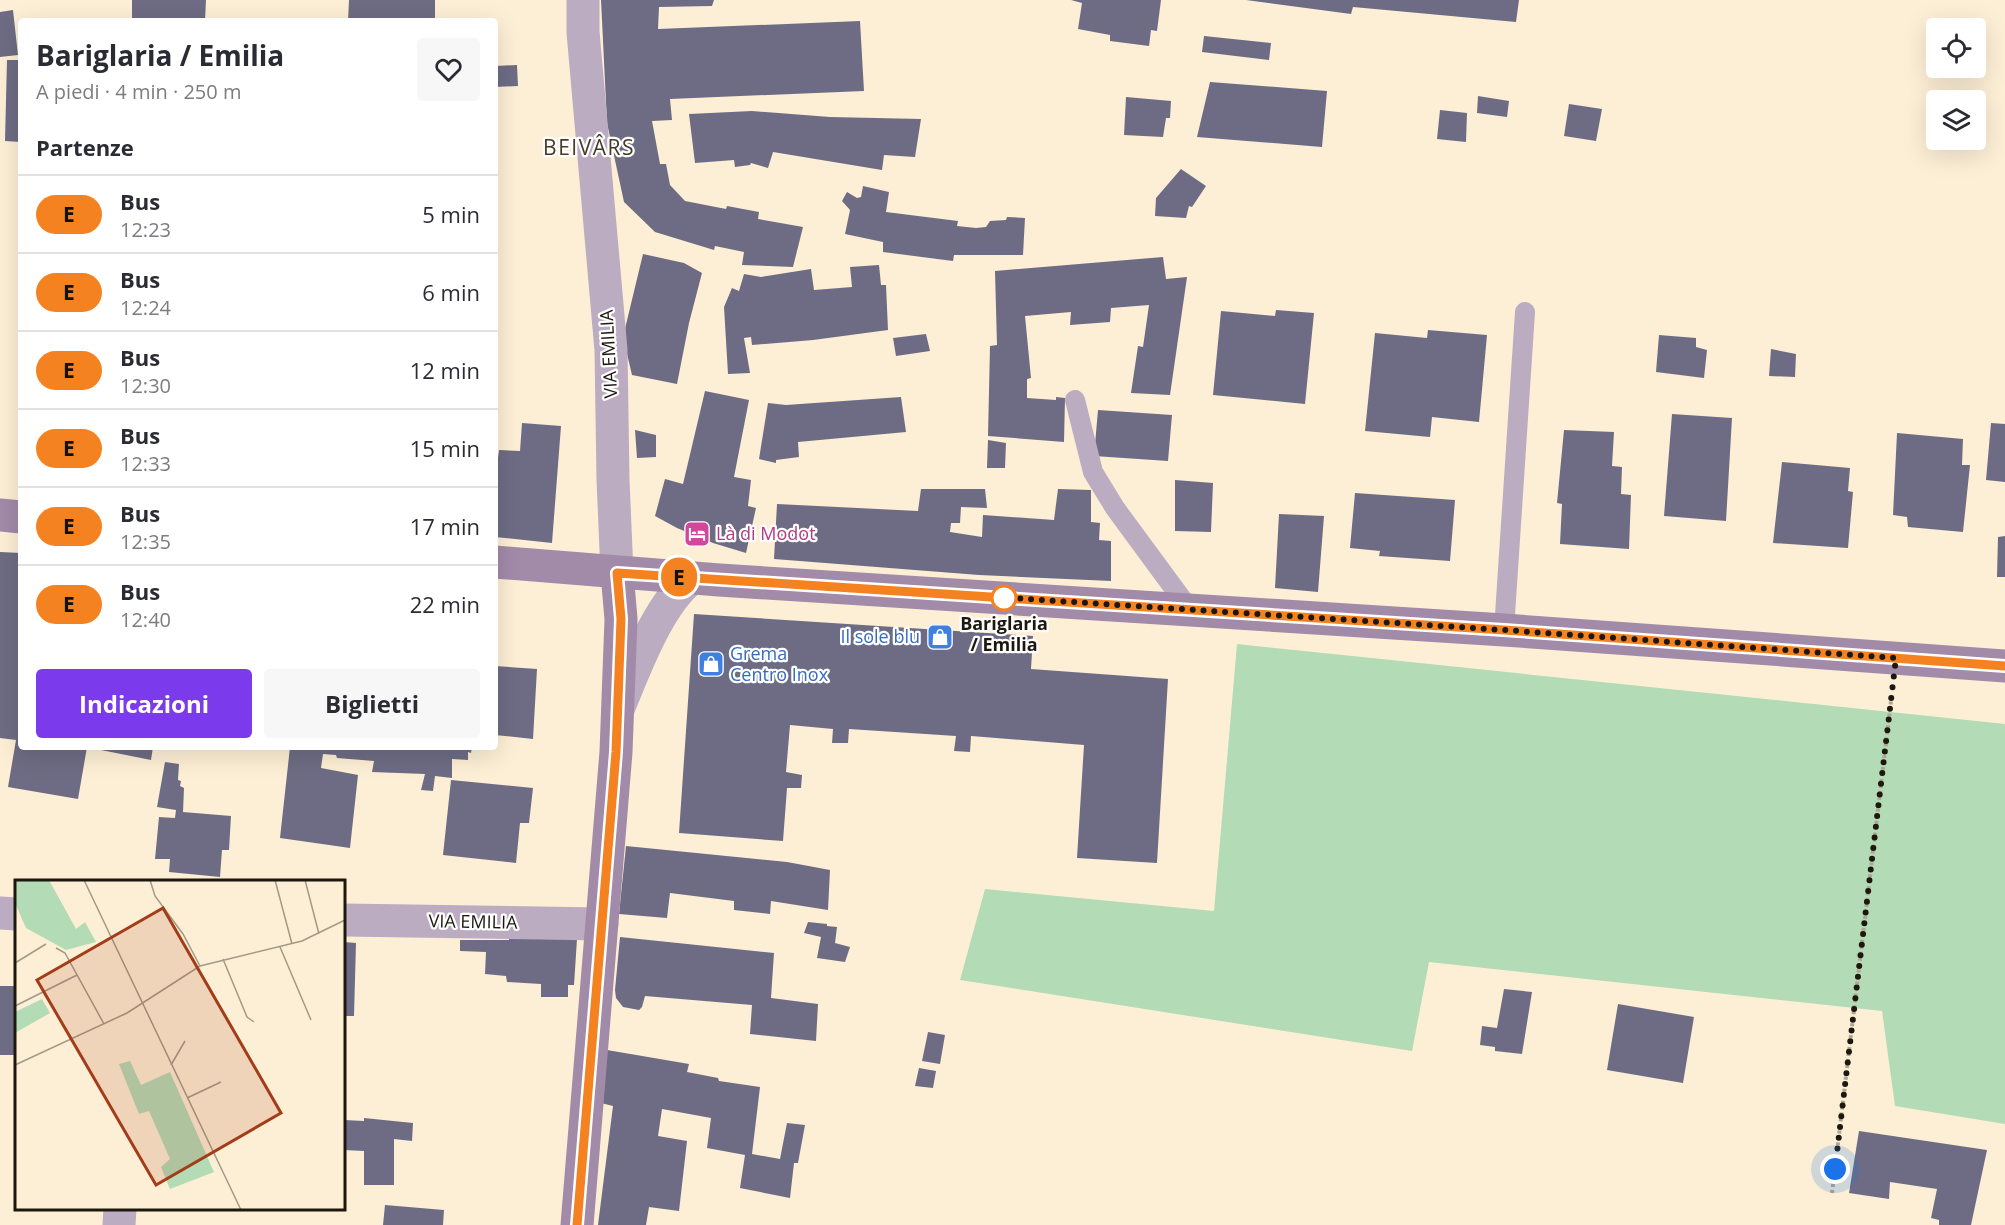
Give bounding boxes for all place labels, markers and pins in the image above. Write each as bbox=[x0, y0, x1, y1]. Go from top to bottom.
hotel icon: Là di Modot bbox=[682, 519, 712, 549]
place label: Là di Modot bbox=[716, 521, 816, 545]
marker: Bariglaria / Emilia bbox=[991, 585, 1017, 611]
place label: Bariglaria / Emilia bbox=[960, 611, 1048, 656]
shop icon: Il sole blu bbox=[925, 622, 955, 652]
place label: Il sole blu bbox=[840, 624, 920, 648]
place label: Grema Centro Inox bbox=[730, 641, 829, 686]
shop icon: Grema Centro Inox bbox=[696, 649, 726, 679]

